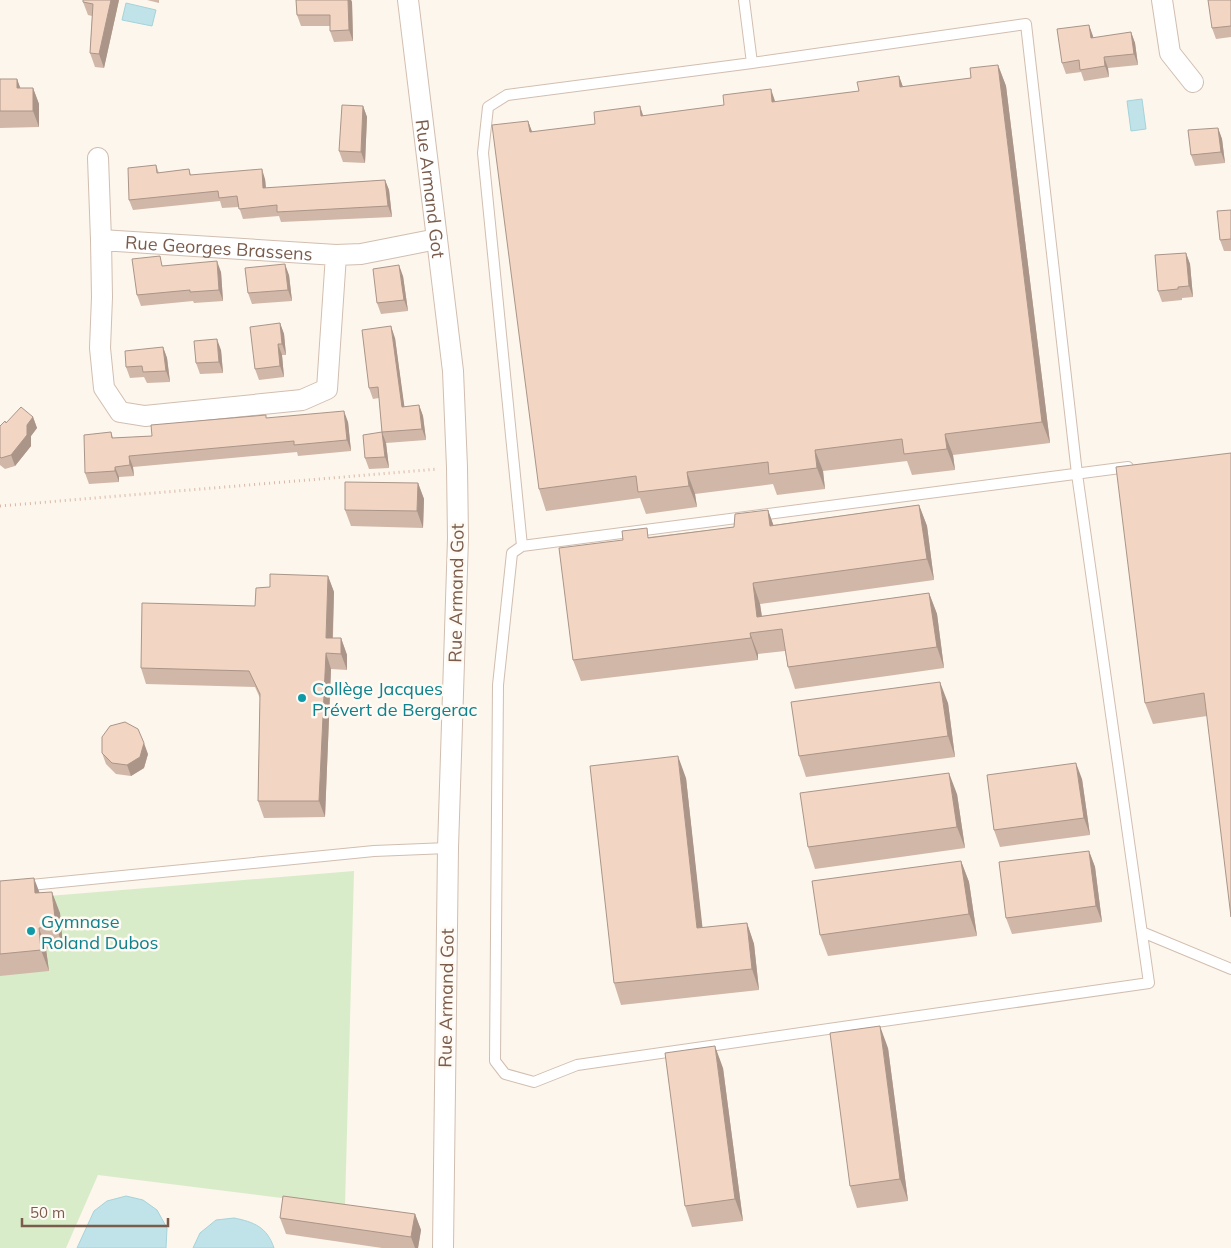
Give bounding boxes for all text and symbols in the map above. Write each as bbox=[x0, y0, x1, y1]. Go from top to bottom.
street label: Rue Armand Got bbox=[411, 118, 451, 259]
street label: Rue Georges Brassens bbox=[124, 230, 314, 265]
street label: Rue Armand Got bbox=[443, 523, 469, 663]
place label: Collège Jacques Prévert de Bergerac bbox=[312, 677, 477, 721]
marker: Collège Jacques Prévert de Bergerac bbox=[296, 692, 308, 704]
place label: Gymnase Roland Dubos bbox=[41, 910, 159, 954]
marker: Gymnase Roland Dubos bbox=[25, 925, 37, 937]
street label: Rue Armand Got bbox=[433, 928, 459, 1068]
scale bar bbox=[22, 1196, 169, 1228]
text: 50 m bbox=[30, 1203, 65, 1222]

